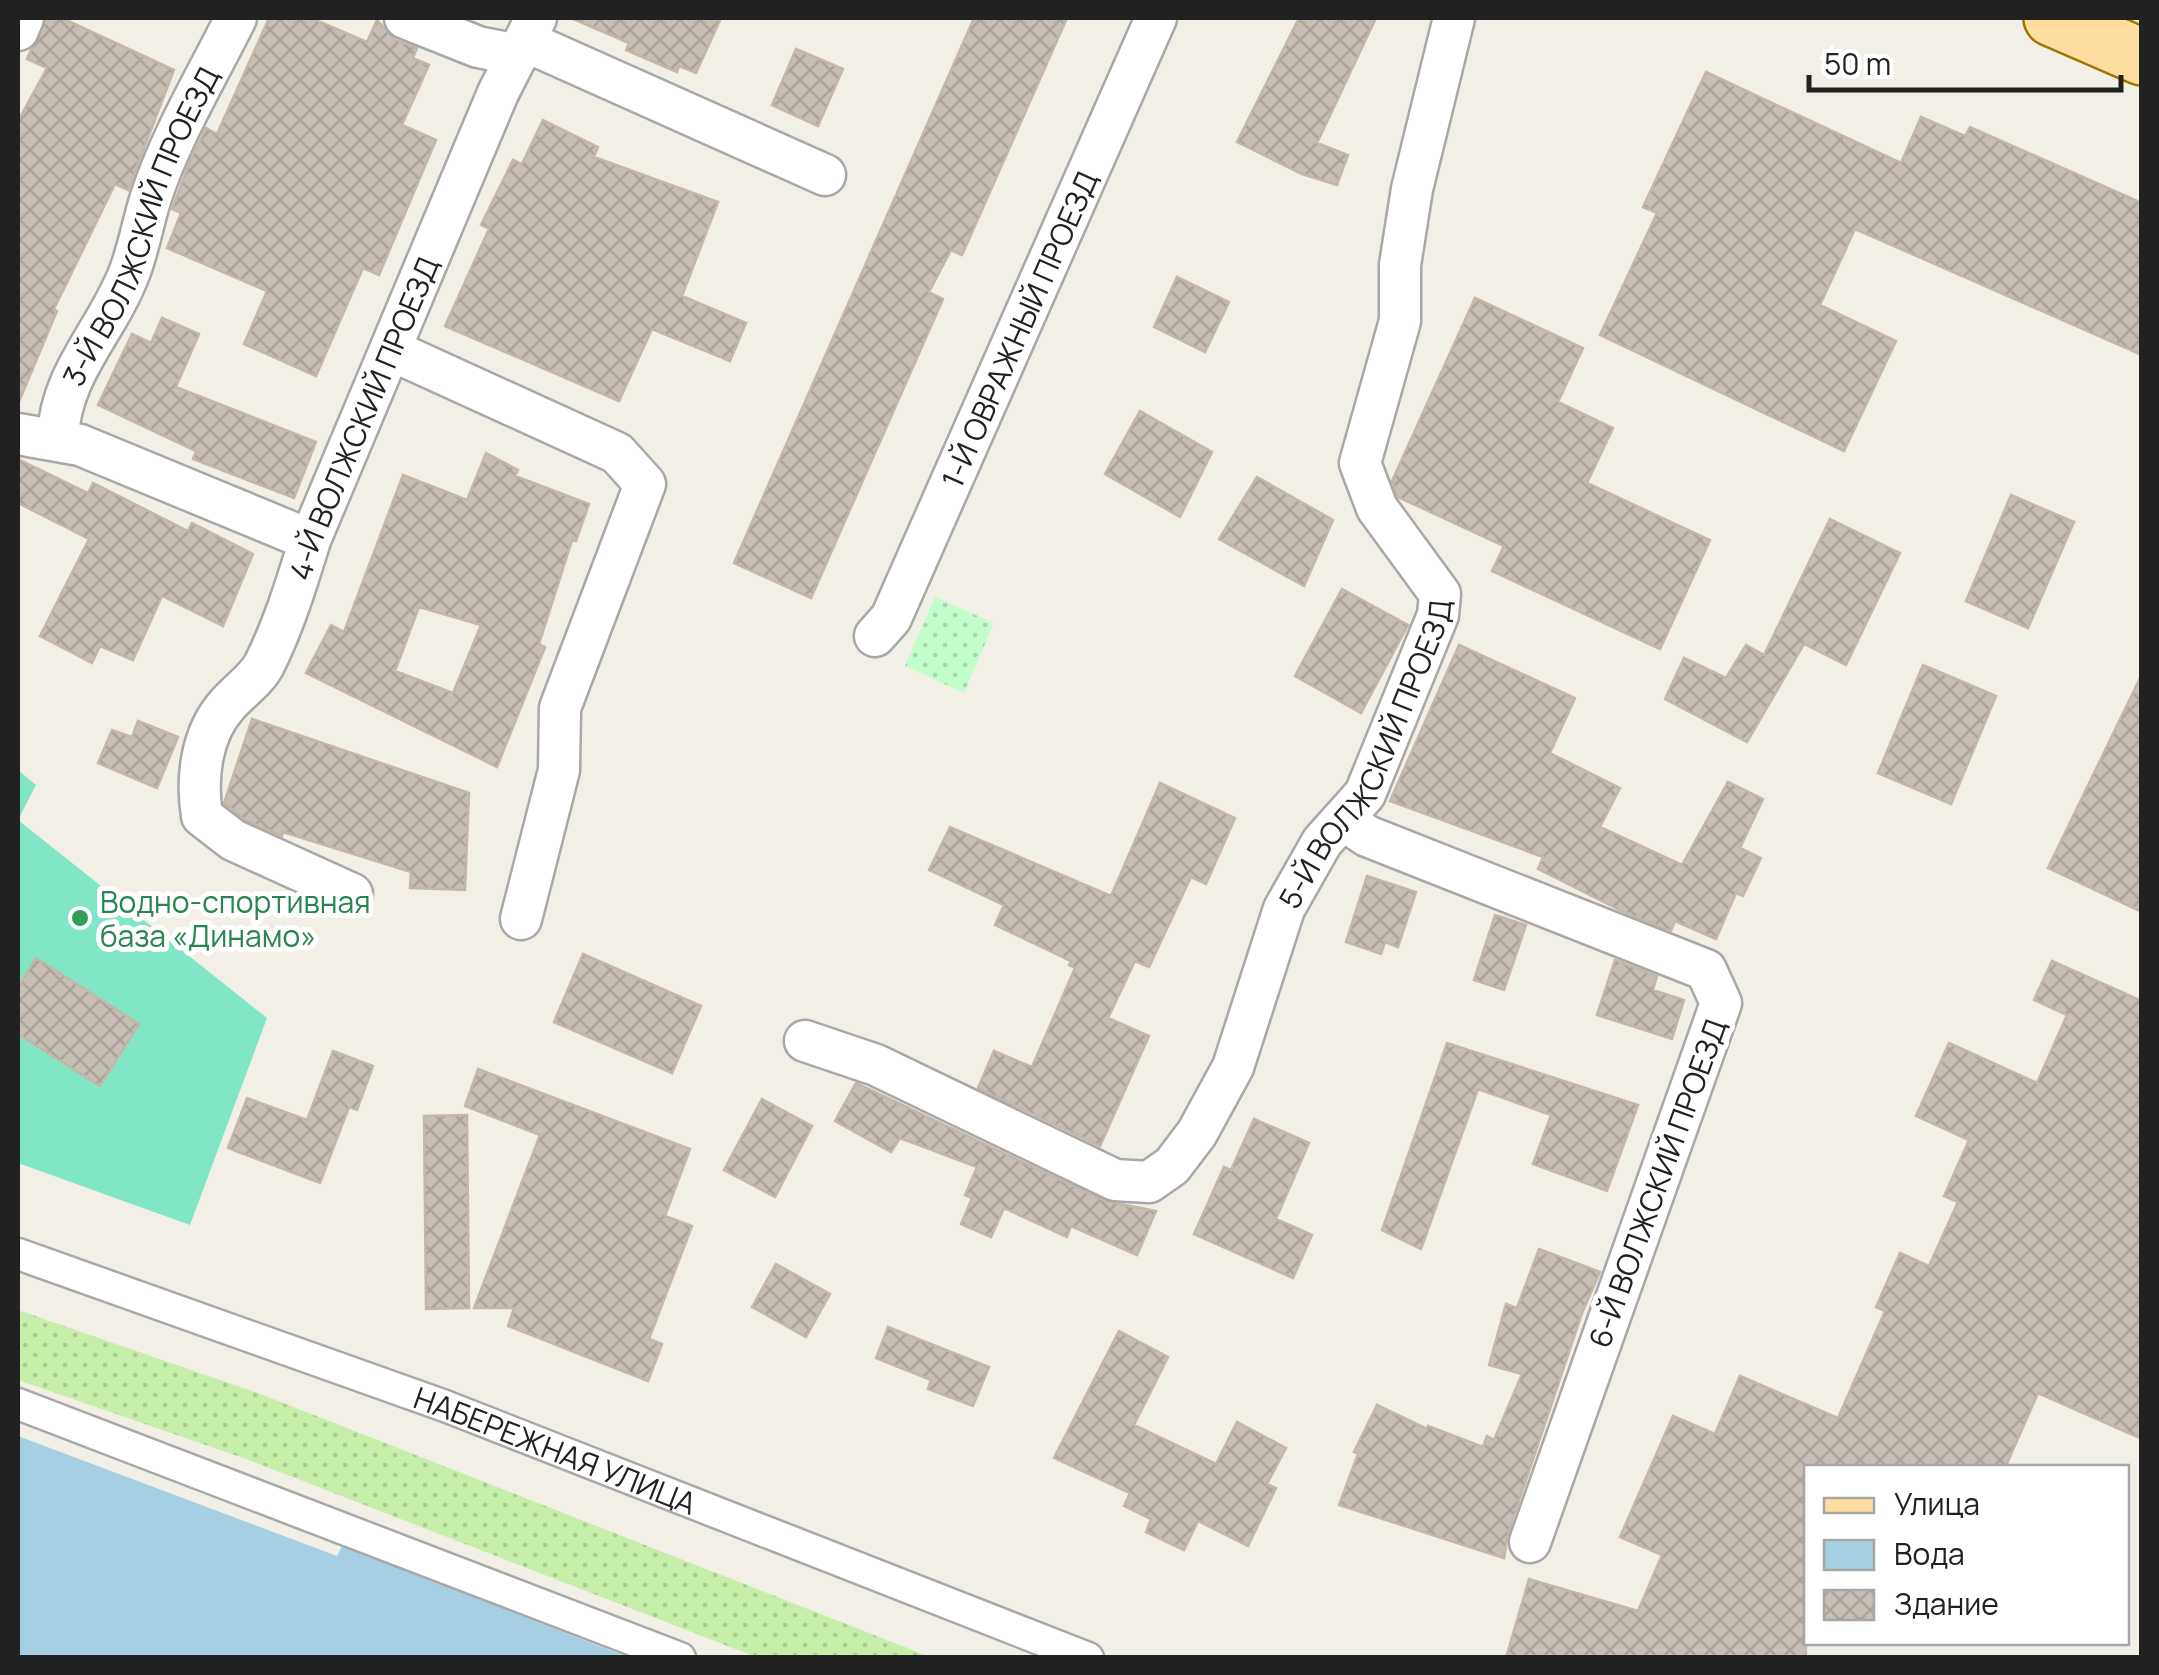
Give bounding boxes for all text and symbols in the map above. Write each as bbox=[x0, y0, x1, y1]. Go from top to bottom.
scale bar bbox=[1809, 30, 2122, 92]
text: 50 m bbox=[1824, 43, 1891, 84]
street label: 3-Й ВОЛЖСКИЙ ПРОЕЗД bbox=[52, 59, 228, 392]
street label: 1-Й ОВРАЖНЫЙ ПРОЕЗД bbox=[931, 164, 1106, 494]
street label: 4-Й ВОЛЖСКИЙ ПРОЕЗД bbox=[278, 250, 447, 585]
street label: 5-Й ВОЛЖСКИЙ ПРОЕЗД bbox=[1268, 598, 1460, 915]
place label: Водно-спортивная база «Динамо» bbox=[100, 881, 371, 956]
marker: Водно-спортивная база «Динамо» bbox=[69, 907, 91, 929]
street label: 6-Й ВОЛЖСКИЙ ПРОЕЗД bbox=[1578, 1013, 1736, 1353]
street label: НАБЕРЕЖНАЯ УЛИЦА bbox=[409, 1376, 703, 1523]
legend bbox=[1804, 1465, 2129, 1645]
text: Улица bbox=[1894, 1483, 1980, 1524]
text: Вода bbox=[1894, 1533, 1965, 1574]
text: Здание bbox=[1894, 1583, 1999, 1624]

